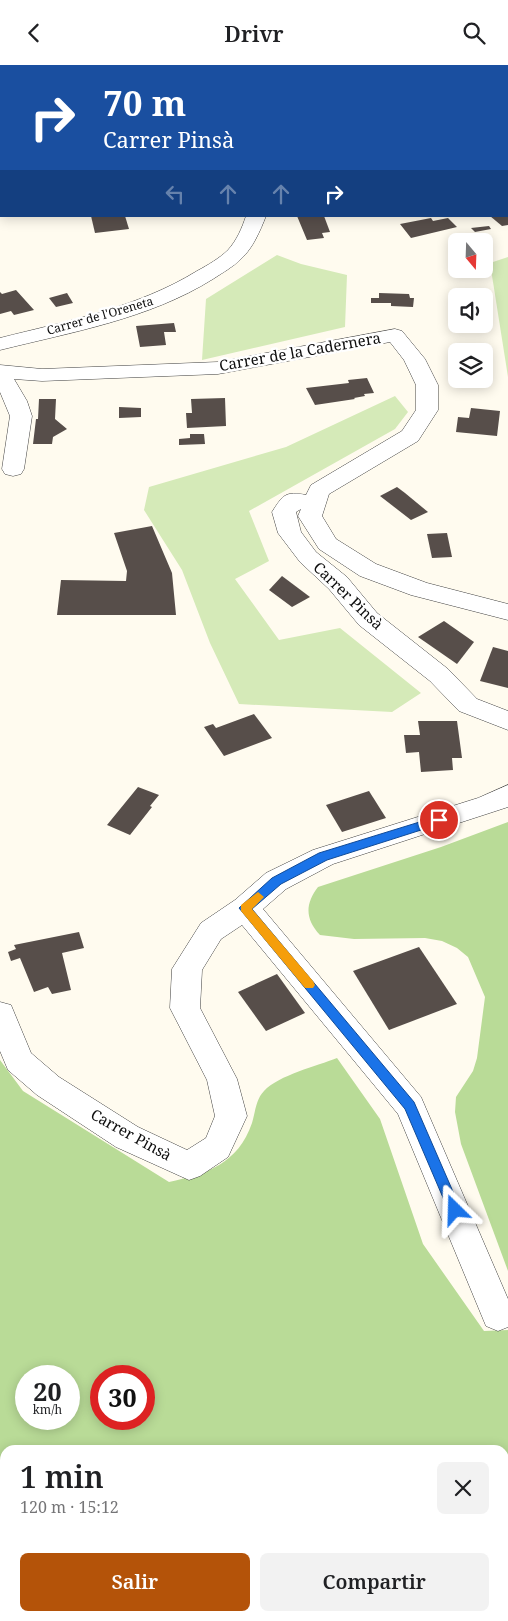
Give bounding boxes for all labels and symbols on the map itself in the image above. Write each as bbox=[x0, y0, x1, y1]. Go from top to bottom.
north arrow bbox=[448, 233, 492, 277]
street label: Carrer de l'Oreneta bbox=[45, 292, 155, 339]
street label: Carrer de la Cadernera bbox=[217, 327, 382, 375]
street label: Carrer Pinsà bbox=[310, 557, 388, 634]
pin bbox=[418, 799, 460, 841]
street label: Carrer Pinsà bbox=[87, 1104, 175, 1165]
position arrow bbox=[428, 1183, 480, 1235]
speed limit sign: 30 bbox=[90, 1365, 155, 1430]

